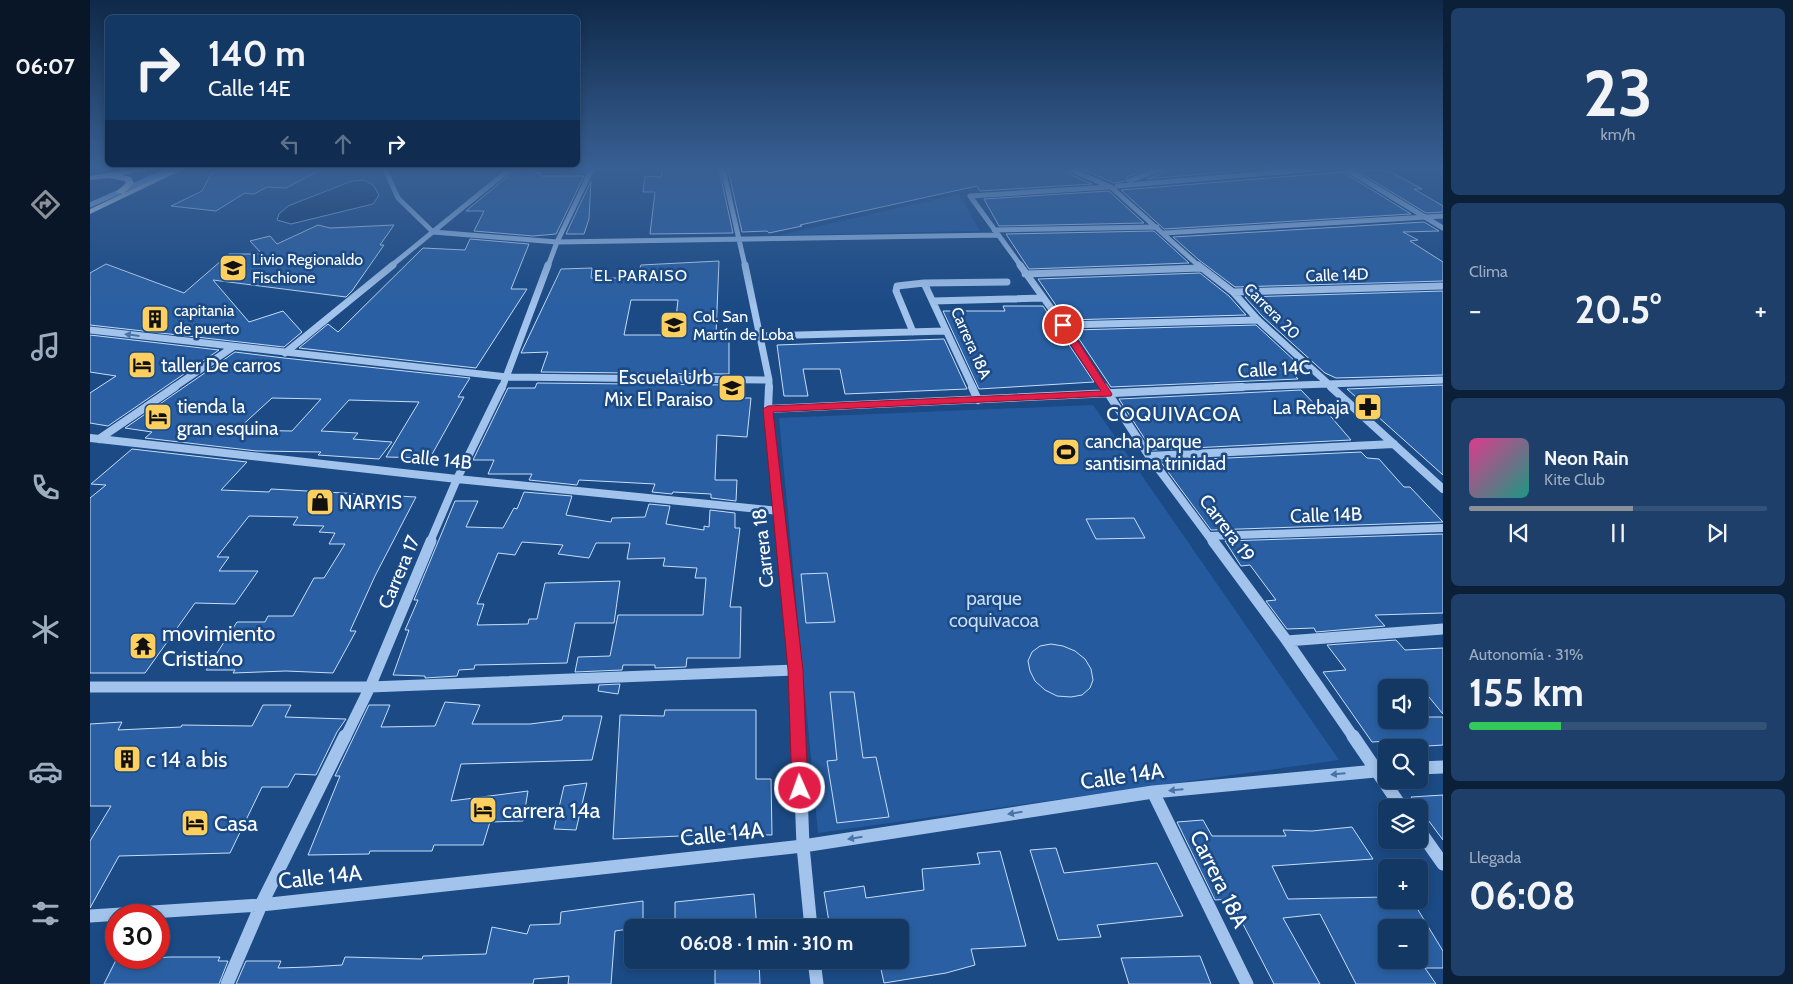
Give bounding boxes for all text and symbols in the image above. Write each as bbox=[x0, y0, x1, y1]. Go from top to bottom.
text: 140 m bbox=[208, 32, 306, 75]
icon: right bbox=[125, 35, 190, 100]
text: 06:07 bbox=[15, 53, 75, 80]
text: 23 bbox=[1583, 53, 1653, 132]
text: Calle 14E bbox=[208, 75, 291, 102]
text: km/h bbox=[1600, 125, 1636, 144]
icon: left bbox=[276, 130, 304, 158]
icon: ahead bbox=[329, 130, 357, 158]
icon: right bbox=[382, 130, 410, 158]
icon: directions bbox=[28, 187, 63, 222]
place label: Livio Regionaldo Fischione bbox=[252, 250, 363, 287]
school or university icon: Livio Regionaldo Fischione bbox=[218, 253, 248, 283]
text: Clima bbox=[1469, 262, 1508, 281]
street label: Calle 14D bbox=[1305, 264, 1369, 286]
district label: EL PARAISO bbox=[594, 266, 688, 285]
street label: Carrera 20 bbox=[1240, 279, 1304, 343]
text: 20.5° bbox=[1575, 286, 1661, 333]
text: − bbox=[1469, 293, 1481, 327]
text: + bbox=[1755, 293, 1767, 327]
place label: capitania de puerto bbox=[174, 301, 240, 338]
building icon: capitania de puerto bbox=[140, 304, 170, 334]
street label: Carrera 18A bbox=[947, 304, 995, 382]
pin bbox=[1042, 304, 1084, 346]
place label: Col. San Martín de Loba bbox=[693, 307, 794, 344]
school or university icon: Col. San Martín de Loba bbox=[659, 310, 689, 340]
icon: arrive bbox=[1049, 311, 1077, 339]
icon: music bbox=[28, 329, 63, 364]
one-way arrow bbox=[124, 331, 140, 339]
hotel icon: taller De carros bbox=[127, 350, 157, 380]
place label: taller De carros bbox=[161, 354, 281, 377]
street label: Calle 14C bbox=[1237, 356, 1311, 382]
place label: Escuela Urb Mix El Paraiso bbox=[604, 366, 713, 411]
school or university icon: Escuela Urb Mix El Paraiso bbox=[717, 373, 747, 403]
pharmacy icon: La Rebaja bbox=[1353, 392, 1383, 422]
place label: tienda la gran esquina bbox=[177, 395, 278, 440]
place label: La Rebaja bbox=[1272, 396, 1349, 419]
hotel icon: tienda la gran esquina bbox=[143, 402, 173, 432]
district label: COQUIVACOA bbox=[1106, 402, 1242, 426]
place label: cancha parque santisima trinidad bbox=[1085, 430, 1226, 475]
sports icon: cancha parque santisima trinidad bbox=[1051, 437, 1081, 467]
street label: Calle 14B bbox=[399, 444, 473, 474]
text: Neon Rain bbox=[1544, 447, 1629, 470]
icon: phone bbox=[28, 470, 63, 505]
text: Kite Club bbox=[1544, 470, 1605, 489]
shop icon: NARYIS bbox=[305, 487, 335, 517]
street label: Carrera 19 bbox=[1194, 490, 1260, 566]
place label: NARYIS bbox=[339, 491, 402, 514]
street label: Calle 14B bbox=[1290, 502, 1362, 528]
street label: Carrera 18 bbox=[747, 507, 779, 589]
icon: previous bbox=[1505, 519, 1533, 547]
icon: pause bbox=[1604, 519, 1632, 547]
icon: next bbox=[1703, 519, 1731, 547]
street label: Carrera 17 bbox=[373, 532, 425, 612]
park label: parque coquivacoa bbox=[949, 587, 1039, 632]
icon: climate bbox=[28, 612, 63, 647]
place label: movimiento Cristiano bbox=[162, 620, 275, 672]
temple icon: movimiento Cristiano bbox=[128, 631, 158, 661]
text: Autonomía · 31% bbox=[1469, 645, 1583, 664]
text: 155 km bbox=[1469, 669, 1584, 716]
map controls bbox=[1378, 679, 1428, 969]
button: sound bbox=[1378, 679, 1428, 729]
button: search bbox=[1378, 739, 1428, 789]
building icon: c 14 a bis bbox=[112, 744, 142, 774]
place label: c 14 a bis bbox=[146, 746, 227, 773]
icon: car bbox=[28, 754, 63, 789]
street label: Calle 14A bbox=[1079, 757, 1166, 795]
position arrow bbox=[773, 761, 825, 813]
one-way arrow bbox=[1329, 771, 1345, 779]
one-way arrow bbox=[1168, 786, 1184, 794]
hotel icon: carrera 14a bbox=[468, 795, 498, 825]
place label: carrera 14a bbox=[502, 797, 601, 824]
button: layers bbox=[1378, 799, 1428, 849]
hotel icon: Casa bbox=[180, 808, 210, 838]
place label: Casa bbox=[214, 810, 258, 837]
one-way arrow bbox=[1007, 810, 1023, 818]
street label: Calle 14A bbox=[679, 816, 766, 852]
street label: Carrera 18A bbox=[1184, 826, 1254, 933]
one-way arrow bbox=[846, 835, 862, 843]
text: Llegada bbox=[1469, 848, 1521, 867]
street label: Calle 14A bbox=[277, 859, 364, 895]
button: + bbox=[1378, 859, 1428, 909]
text: 06:08 bbox=[1469, 872, 1575, 919]
icon: filters bbox=[28, 896, 63, 931]
speed limit sign: 30 bbox=[105, 904, 170, 969]
button: − bbox=[1378, 919, 1428, 969]
text: 06:08 · 1 min · 310 m bbox=[680, 932, 853, 955]

